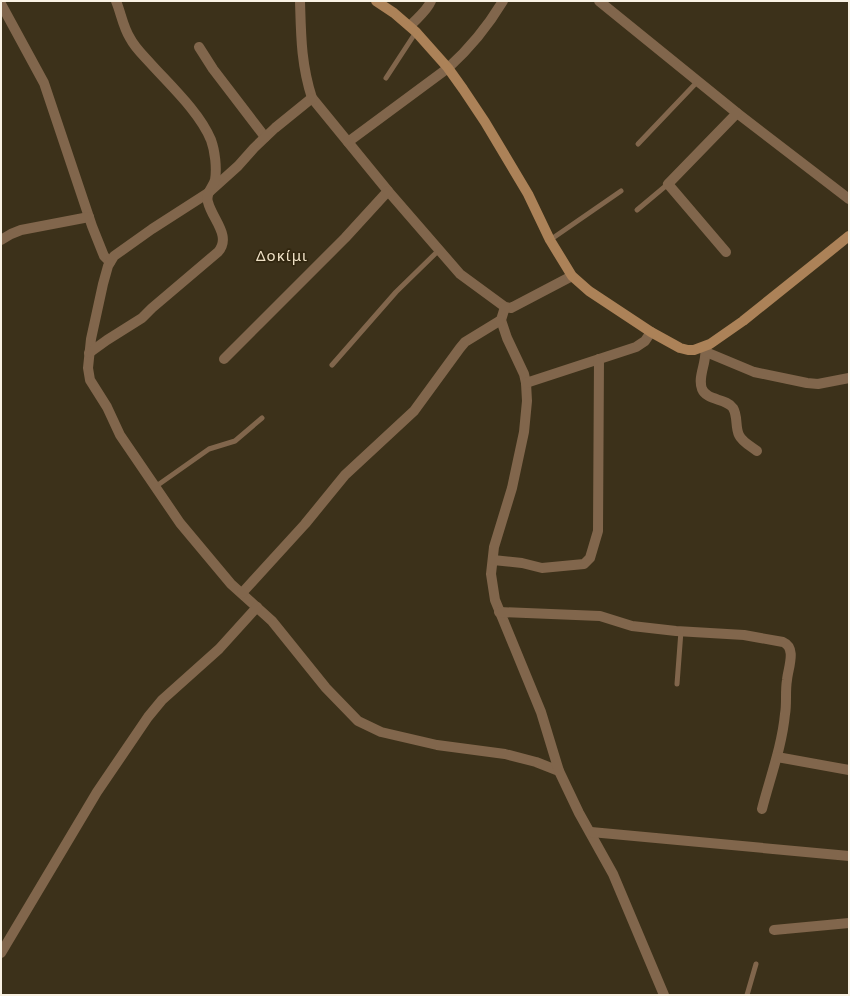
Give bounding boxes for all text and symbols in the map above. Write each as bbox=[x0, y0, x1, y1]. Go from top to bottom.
district label: Δοκίμι bbox=[256, 245, 308, 265]

